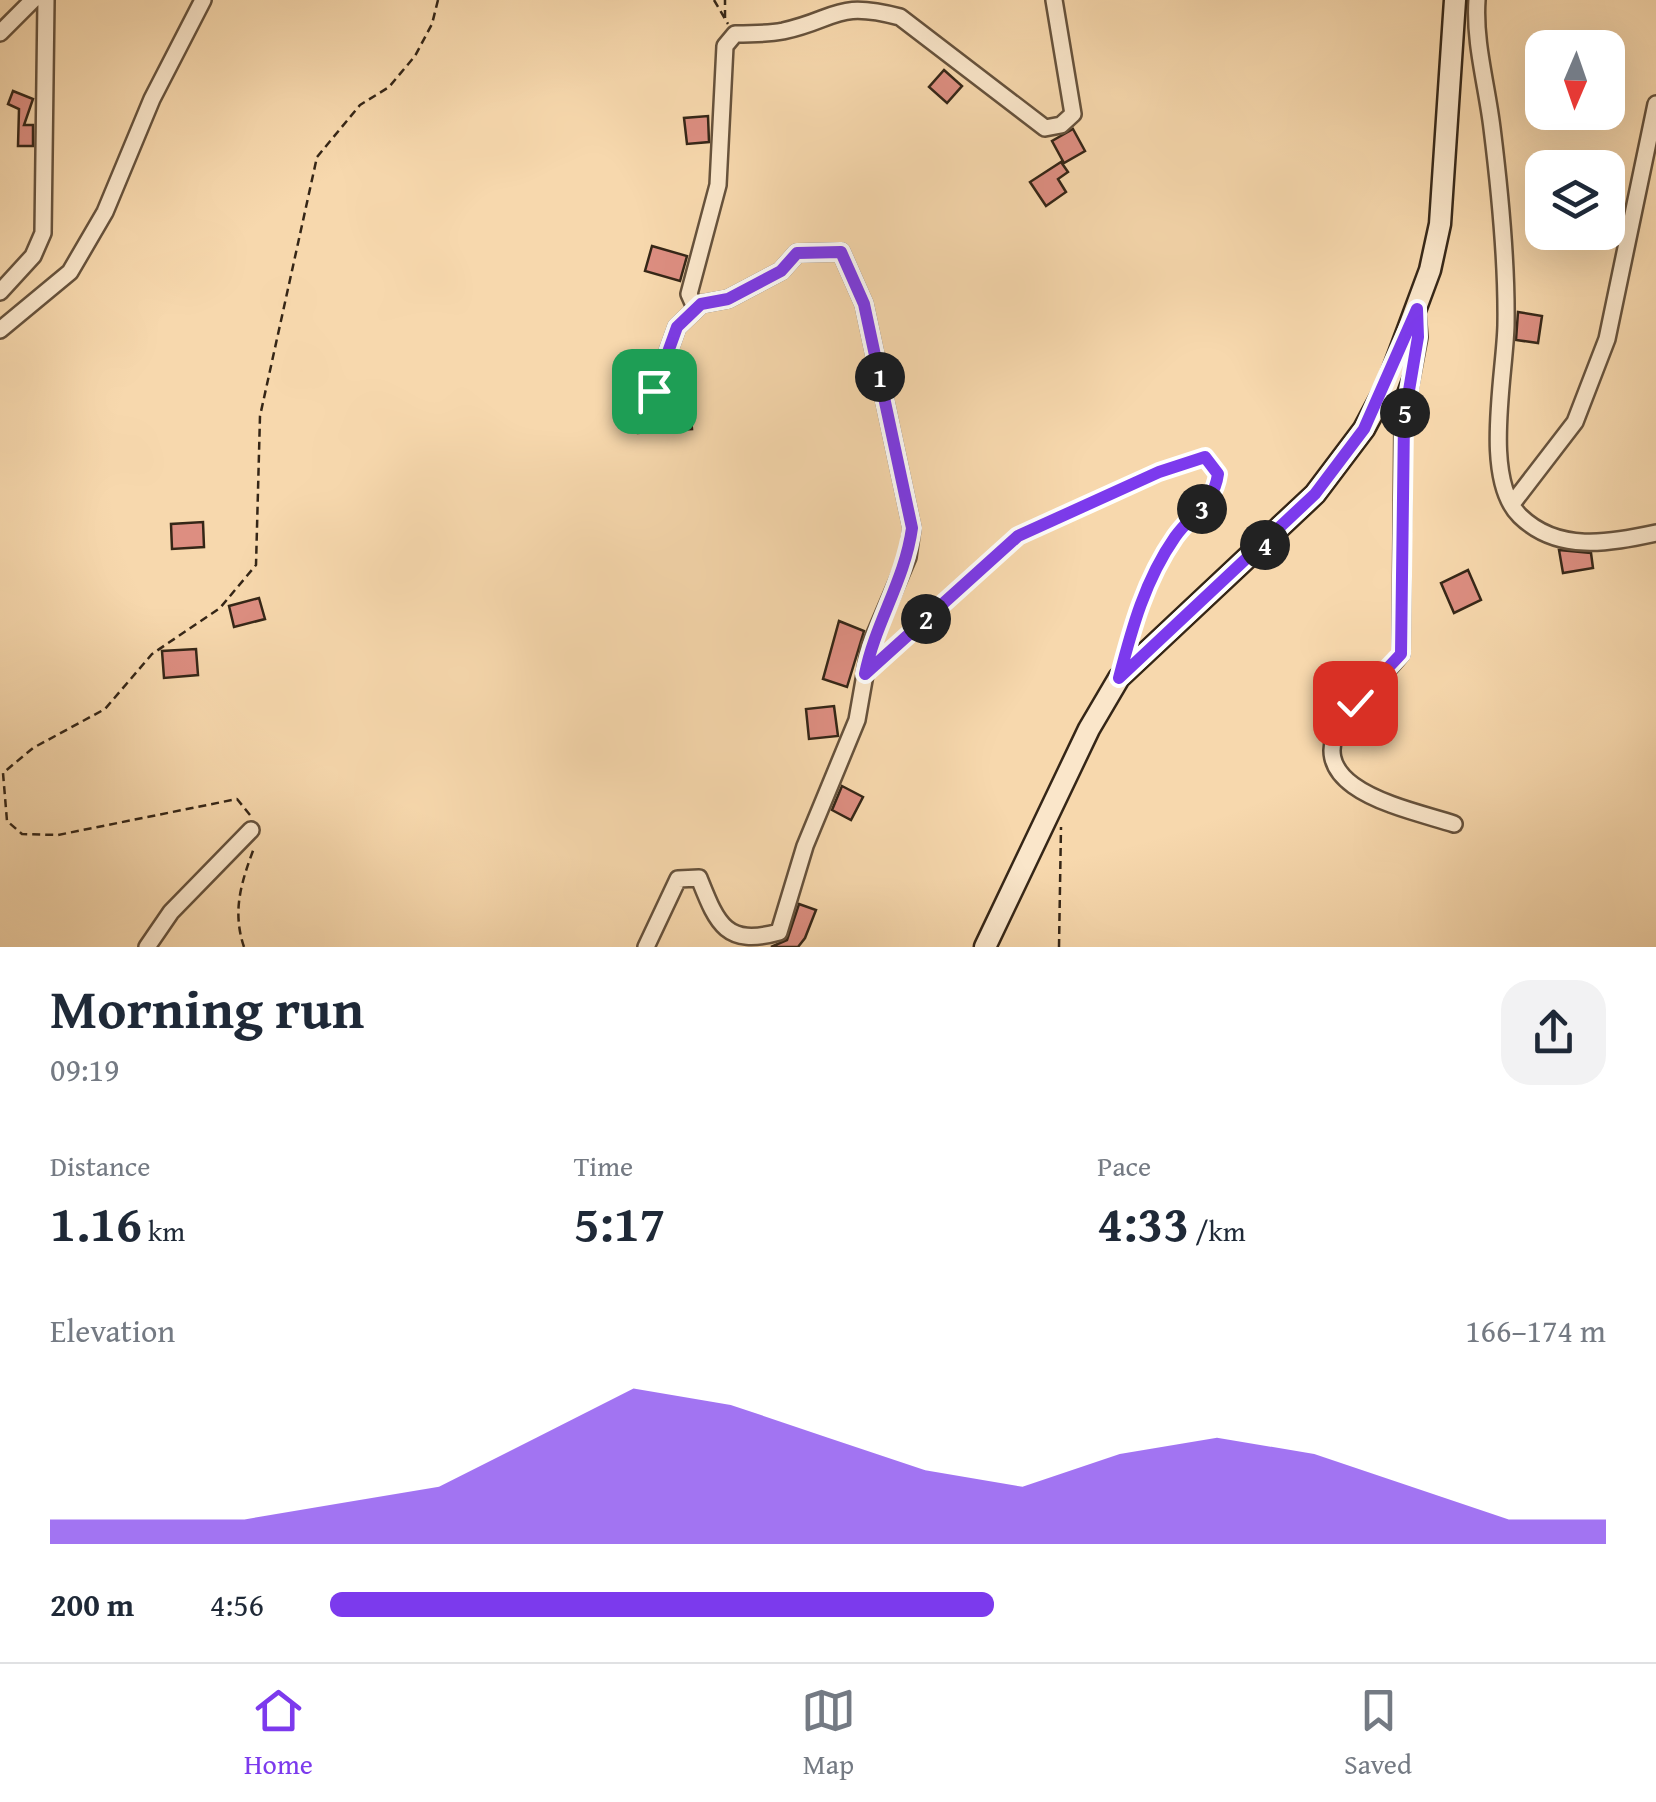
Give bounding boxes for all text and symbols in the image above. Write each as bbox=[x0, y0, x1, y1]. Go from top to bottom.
north arrow bbox=[1525, 30, 1625, 130]
map controls bbox=[1525, 30, 1625, 250]
button: layers bbox=[1525, 150, 1625, 250]
pin bbox=[612, 349, 697, 434]
pin: 1 bbox=[855, 352, 905, 402]
text: 1 bbox=[873, 356, 887, 397]
icon: arrive bbox=[627, 364, 682, 419]
pin: 5 bbox=[1380, 388, 1430, 438]
text: 5 bbox=[1398, 392, 1412, 433]
pin: 3 bbox=[1177, 484, 1227, 534]
text: 3 bbox=[1195, 488, 1209, 529]
pin: 4 bbox=[1240, 520, 1290, 570]
text: 4 bbox=[1258, 524, 1272, 565]
pin: 2 bbox=[901, 594, 951, 644]
text: 2 bbox=[919, 598, 933, 639]
pin bbox=[1313, 661, 1398, 746]
icon: check bbox=[1328, 676, 1383, 731]
text: Morning run bbox=[50, 968, 364, 1048]
button: share bbox=[1501, 980, 1606, 1085]
text: 09:19 bbox=[50, 1046, 119, 1093]
text: Distance bbox=[50, 1145, 150, 1186]
text: Time bbox=[574, 1145, 633, 1186]
text: Pace bbox=[1097, 1145, 1151, 1186]
text: 1.16 bbox=[50, 1186, 142, 1259]
text: 5:17 bbox=[574, 1186, 666, 1259]
text: 4:33 bbox=[1097, 1186, 1189, 1259]
text: km bbox=[142, 1210, 185, 1251]
text: /km bbox=[1189, 1210, 1246, 1251]
text: Elevation bbox=[50, 1307, 175, 1354]
text: 166–174 m bbox=[1465, 1307, 1606, 1354]
text: 200 m bbox=[50, 1581, 134, 1628]
text: 4:56 bbox=[210, 1581, 264, 1628]
tab: Home bbox=[244, 1683, 313, 1784]
tab: Map bbox=[801, 1683, 856, 1784]
tab: Saved bbox=[1344, 1683, 1412, 1784]

